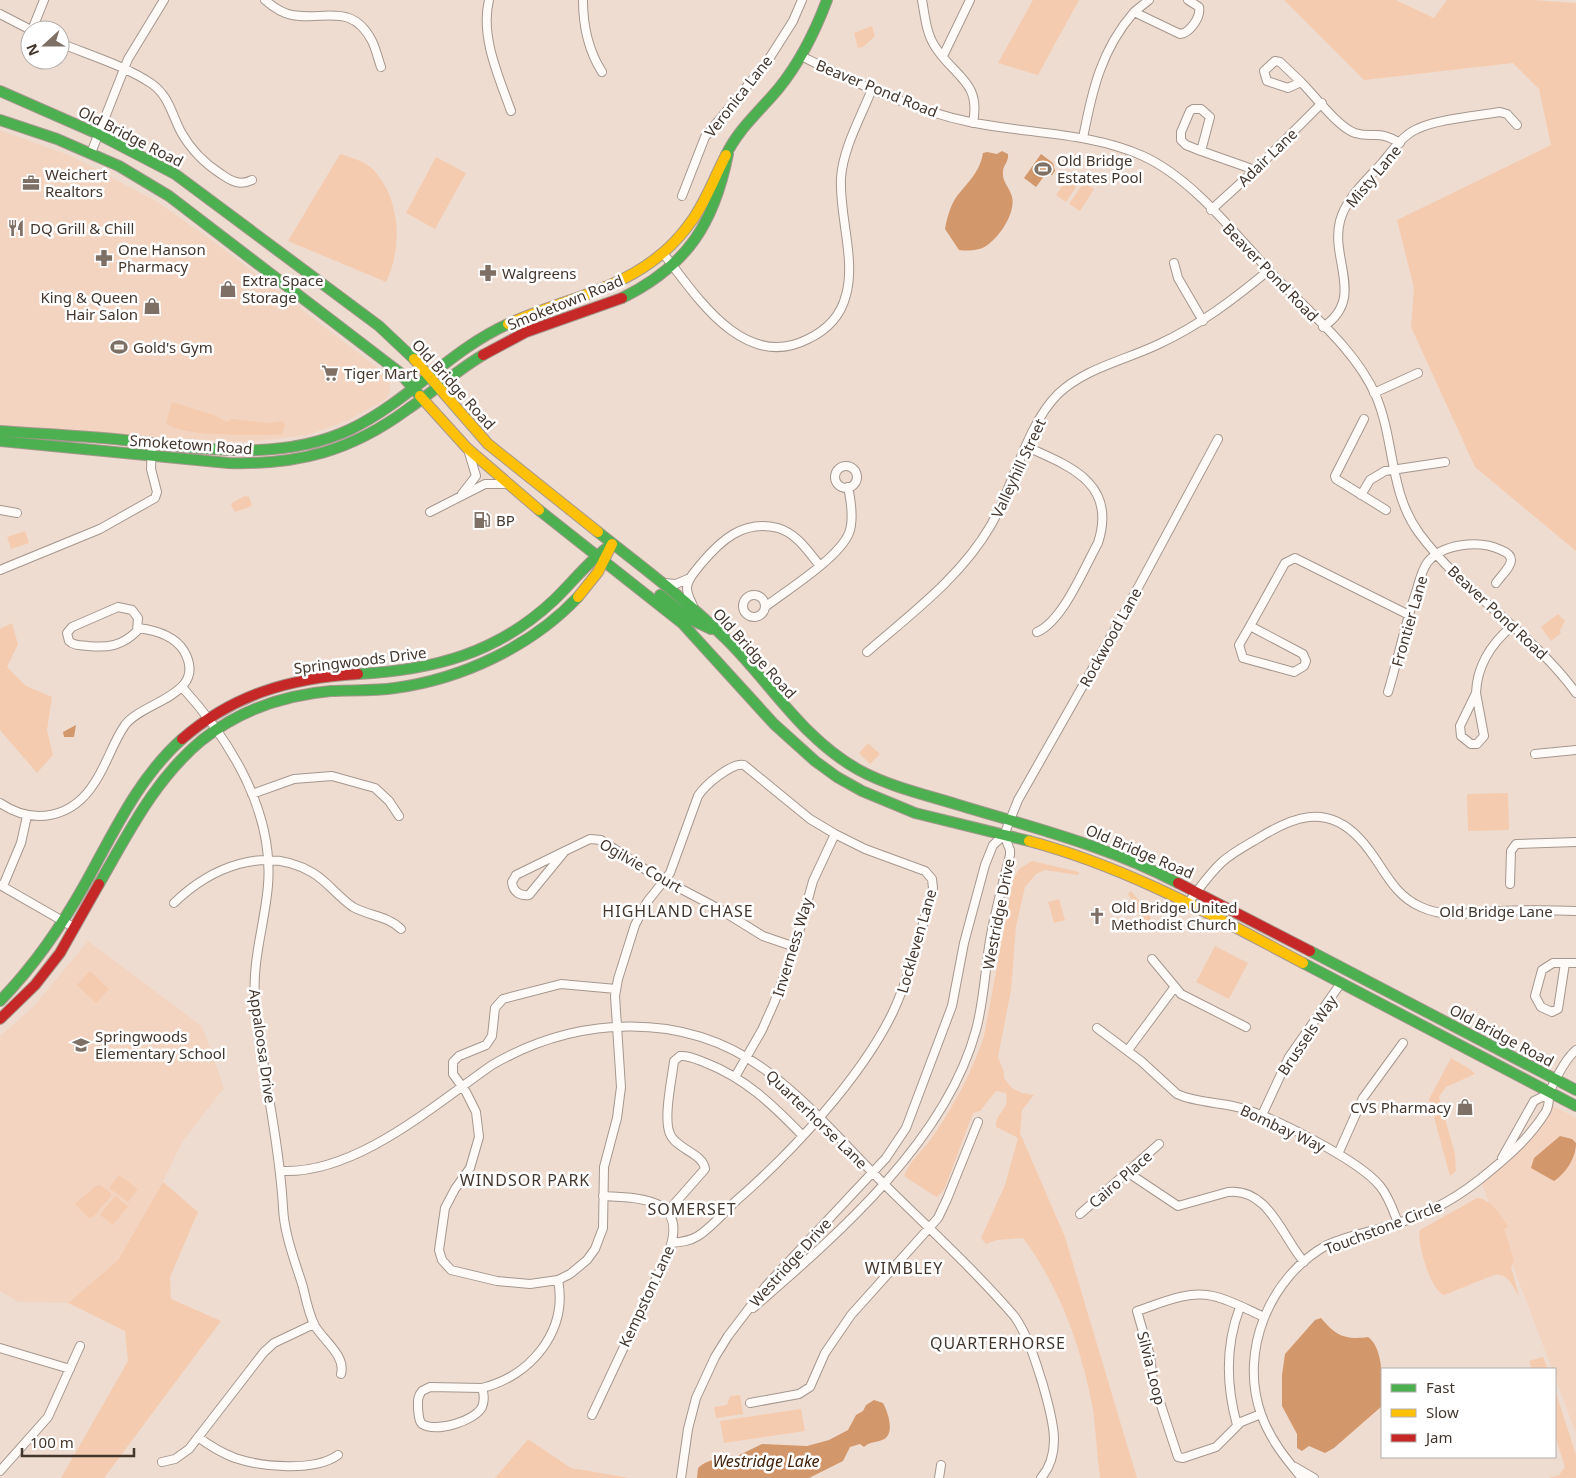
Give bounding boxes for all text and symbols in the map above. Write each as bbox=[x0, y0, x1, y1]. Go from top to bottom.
north arrow bbox=[20, 20, 70, 70]
text: N bbox=[21, 41, 43, 59]
street label: Veronica Lane bbox=[700, 51, 776, 141]
street label: Beaver Pond Road bbox=[813, 54, 941, 122]
street label: Old Bridge Road bbox=[75, 101, 187, 171]
street label: Adair Lane bbox=[1233, 124, 1301, 190]
street label: Misty Lane bbox=[1341, 141, 1405, 211]
place label: Old Bridge Estates Pool bbox=[1057, 150, 1142, 187]
sports icon: Old Bridge Estates Pool bbox=[1033, 159, 1053, 179]
place label: Weichert Realtors bbox=[45, 164, 108, 201]
office icon: Weichert Realtors bbox=[21, 173, 41, 193]
restaurant icon: DQ Grill & Chill bbox=[6, 218, 26, 238]
place label: DQ Grill & Chill bbox=[30, 218, 134, 238]
street label: Beaver Pond Road bbox=[1219, 219, 1323, 325]
place label: One Hanson Pharmacy bbox=[118, 239, 206, 276]
pharmacy icon: One Hanson Pharmacy bbox=[94, 248, 114, 268]
pharmacy icon: Walgreens bbox=[478, 263, 498, 283]
place label: Walgreens bbox=[502, 263, 576, 283]
place label: Extra Space Storage bbox=[242, 270, 323, 307]
street label: Smoketown Road bbox=[504, 270, 626, 334]
shop icon: Extra Space Storage bbox=[218, 279, 238, 299]
place label: King & Queen Hair Salon bbox=[40, 287, 138, 324]
shop icon: King & Queen Hair Salon bbox=[142, 296, 162, 316]
street label: Old Bridge Road bbox=[408, 334, 500, 434]
sports icon: Gold's Gym bbox=[109, 337, 129, 357]
place label: Gold's Gym bbox=[133, 337, 213, 357]
supermarket icon: Tiger Mart bbox=[320, 363, 340, 383]
place label: Tiger Mart bbox=[344, 363, 418, 383]
street label: Valleyhill Street bbox=[986, 415, 1050, 521]
street label: Smoketown Road bbox=[129, 430, 253, 458]
fuel station icon: BP bbox=[472, 510, 492, 530]
place label: BP bbox=[496, 510, 515, 530]
street label: Beaver Pond Road bbox=[1444, 561, 1552, 663]
street label: Frontier Lane bbox=[1386, 573, 1432, 669]
street label: Rockwood Lane bbox=[1074, 584, 1146, 690]
street label: Old Bridge Road bbox=[709, 603, 801, 703]
street label: Springwoods Drive bbox=[293, 642, 427, 678]
street label: Old Bridge Road bbox=[1083, 819, 1197, 883]
street label: Ogilvie Court bbox=[596, 833, 686, 897]
street label: Westridge Drive bbox=[977, 857, 1019, 971]
street label: Lockleven Lane bbox=[892, 887, 940, 995]
street label: Inverness Way bbox=[767, 895, 817, 999]
place label: Old Bridge United Methodist Church bbox=[1111, 897, 1238, 934]
district label: HIGHLAND CHASE bbox=[602, 900, 754, 922]
street label: Old Bridge Lane bbox=[1439, 901, 1553, 921]
church icon: Old Bridge United Methodist Church bbox=[1087, 906, 1107, 926]
street label: Appaloosa Drive bbox=[245, 988, 281, 1104]
street label: Brussels Way bbox=[1273, 991, 1341, 1079]
street label: Old Bridge Road bbox=[1446, 999, 1558, 1071]
place label: Springwoods Elementary School bbox=[95, 1026, 226, 1063]
school or university icon: Springwoods Elementary School bbox=[71, 1035, 91, 1055]
street label: Quarterhorse Lane bbox=[762, 1065, 872, 1173]
place label: CVS Pharmacy bbox=[1350, 1097, 1451, 1117]
shop icon: CVS Pharmacy bbox=[1455, 1097, 1475, 1117]
street label: Bombay Way bbox=[1237, 1100, 1329, 1157]
street label: Cairo Place bbox=[1084, 1146, 1156, 1212]
district label: WINDSOR PARK bbox=[460, 1169, 590, 1191]
street label: Touchstone Circle bbox=[1321, 1195, 1445, 1259]
district label: SOMERSET bbox=[647, 1198, 737, 1220]
street label: Westridge Drive bbox=[745, 1213, 835, 1311]
street label: Kempston Lane bbox=[614, 1242, 678, 1350]
district label: WIMBLEY bbox=[865, 1257, 943, 1279]
street label: Silvia Loop bbox=[1133, 1329, 1171, 1407]
district label: QUARTERHORSE bbox=[930, 1332, 1066, 1354]
legend bbox=[1381, 1368, 1556, 1458]
text: Fast bbox=[1426, 1377, 1455, 1397]
text: Slow bbox=[1426, 1402, 1459, 1422]
scale bar bbox=[22, 1426, 135, 1458]
text: Jam bbox=[1424, 1427, 1453, 1447]
text: 100 m bbox=[30, 1432, 74, 1452]
water label: Westridge Lake bbox=[712, 1450, 820, 1472]

